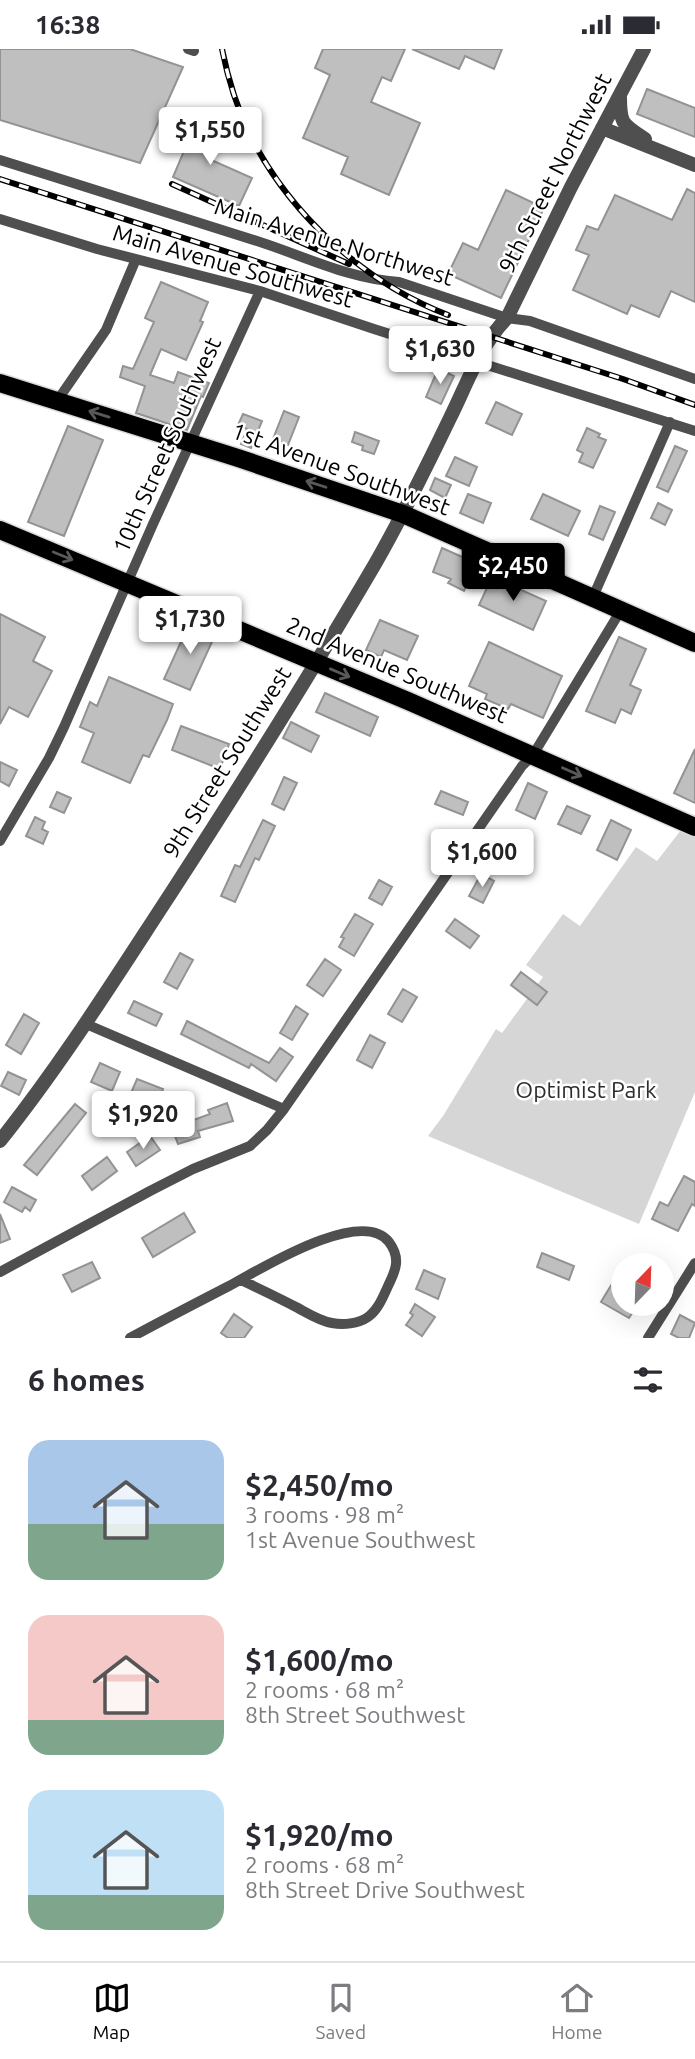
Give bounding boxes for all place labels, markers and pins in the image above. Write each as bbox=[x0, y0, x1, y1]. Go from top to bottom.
pin: $1,550 bbox=[153, 107, 267, 167]
pin: $1,630 bbox=[383, 327, 497, 386]
pin: $2,450 bbox=[456, 543, 570, 603]
pin: $1,730 bbox=[133, 597, 247, 656]
pin: $1,600 bbox=[425, 829, 539, 889]
pin: $1,920 bbox=[86, 1091, 200, 1151]

